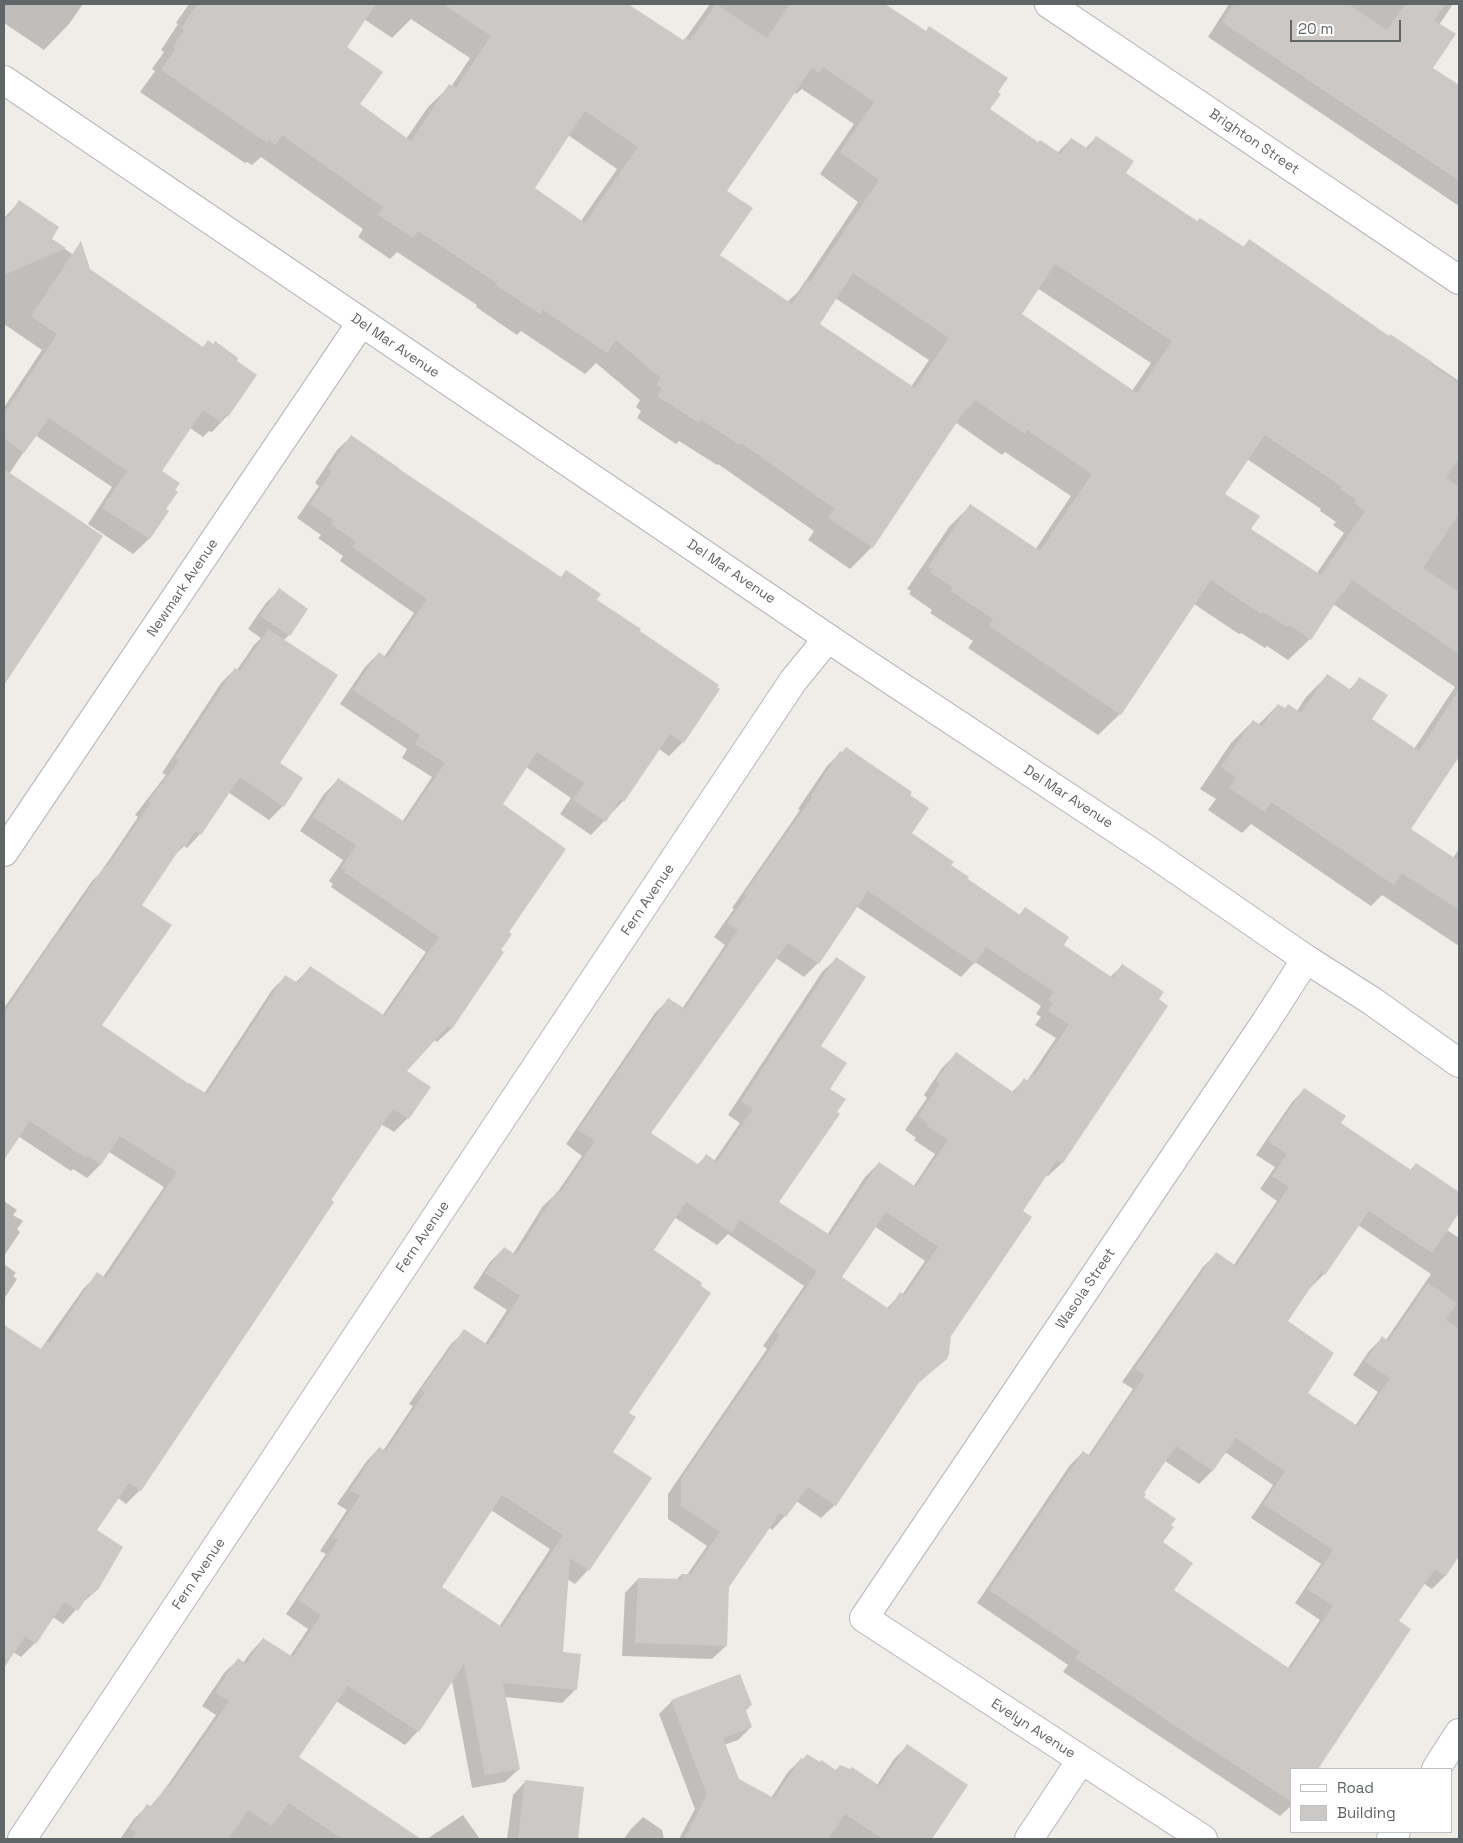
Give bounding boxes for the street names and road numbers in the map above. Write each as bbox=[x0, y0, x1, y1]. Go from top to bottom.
street label: Brighton Street bbox=[1206, 106, 1302, 178]
street label: Del Mar Avenue bbox=[348, 310, 442, 382]
street label: Newmark Avenue bbox=[144, 536, 222, 640]
street label: Del Mar Avenue bbox=[684, 536, 778, 608]
street label: Del Mar Avenue bbox=[1020, 762, 1116, 832]
street label: Fern Avenue bbox=[618, 861, 678, 939]
street label: Fern Avenue bbox=[393, 1198, 453, 1276]
street label: Wasola Street bbox=[1053, 1245, 1119, 1333]
street label: Fern Avenue bbox=[169, 1535, 229, 1613]
street label: Evelyn Avenue bbox=[988, 1696, 1078, 1762]

